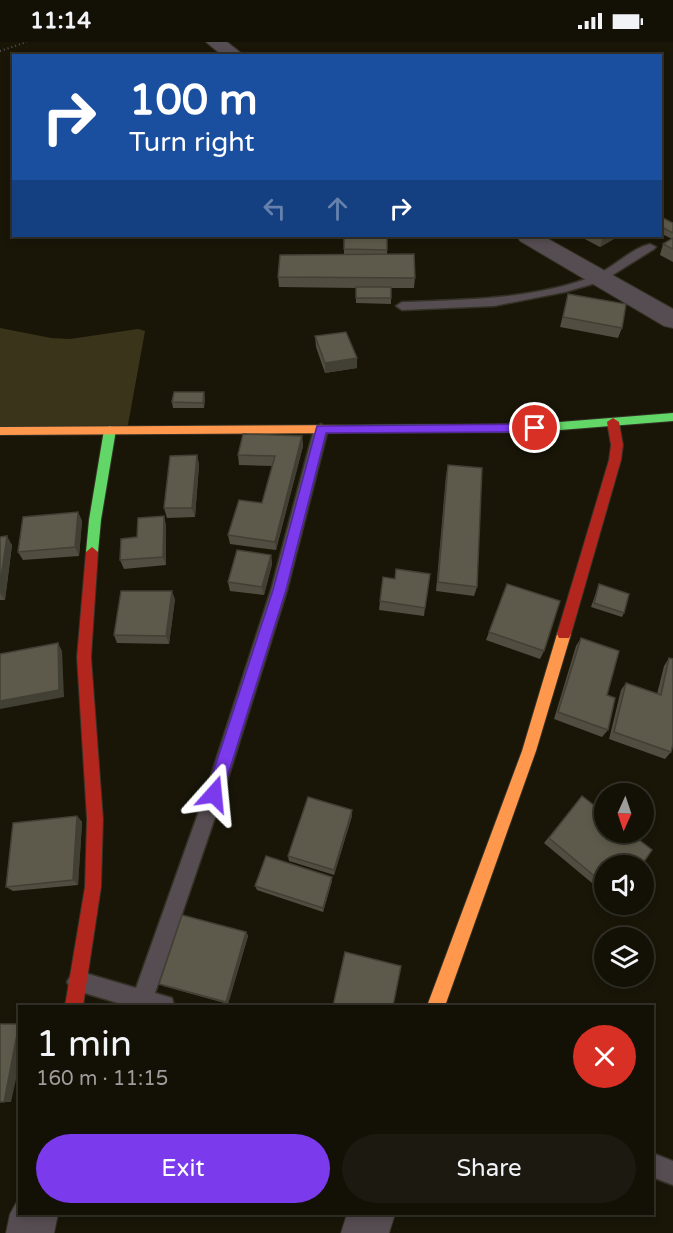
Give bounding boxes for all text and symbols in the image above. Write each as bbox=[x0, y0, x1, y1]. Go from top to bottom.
text: 11:14 bbox=[30, 8, 91, 34]
text: 100 m bbox=[129, 75, 258, 126]
icon: right bbox=[30, 78, 108, 156]
text: Turn right bbox=[129, 126, 255, 159]
icon: left bbox=[258, 192, 291, 225]
icon: ahead bbox=[321, 192, 354, 225]
icon: right bbox=[384, 192, 417, 225]
pin bbox=[509, 402, 560, 453]
icon: arrive bbox=[518, 411, 551, 444]
position arrow bbox=[182, 762, 246, 826]
north arrow bbox=[594, 783, 654, 843]
map controls bbox=[594, 783, 654, 987]
button: sound bbox=[594, 855, 654, 915]
button: layers bbox=[594, 927, 654, 987]
text: 1 min bbox=[36, 1023, 132, 1066]
button: close bbox=[573, 1025, 636, 1088]
text: 160 m · 11:15 bbox=[36, 1067, 168, 1091]
button: Exit bbox=[36, 1134, 330, 1203]
button: Share bbox=[342, 1134, 636, 1203]

